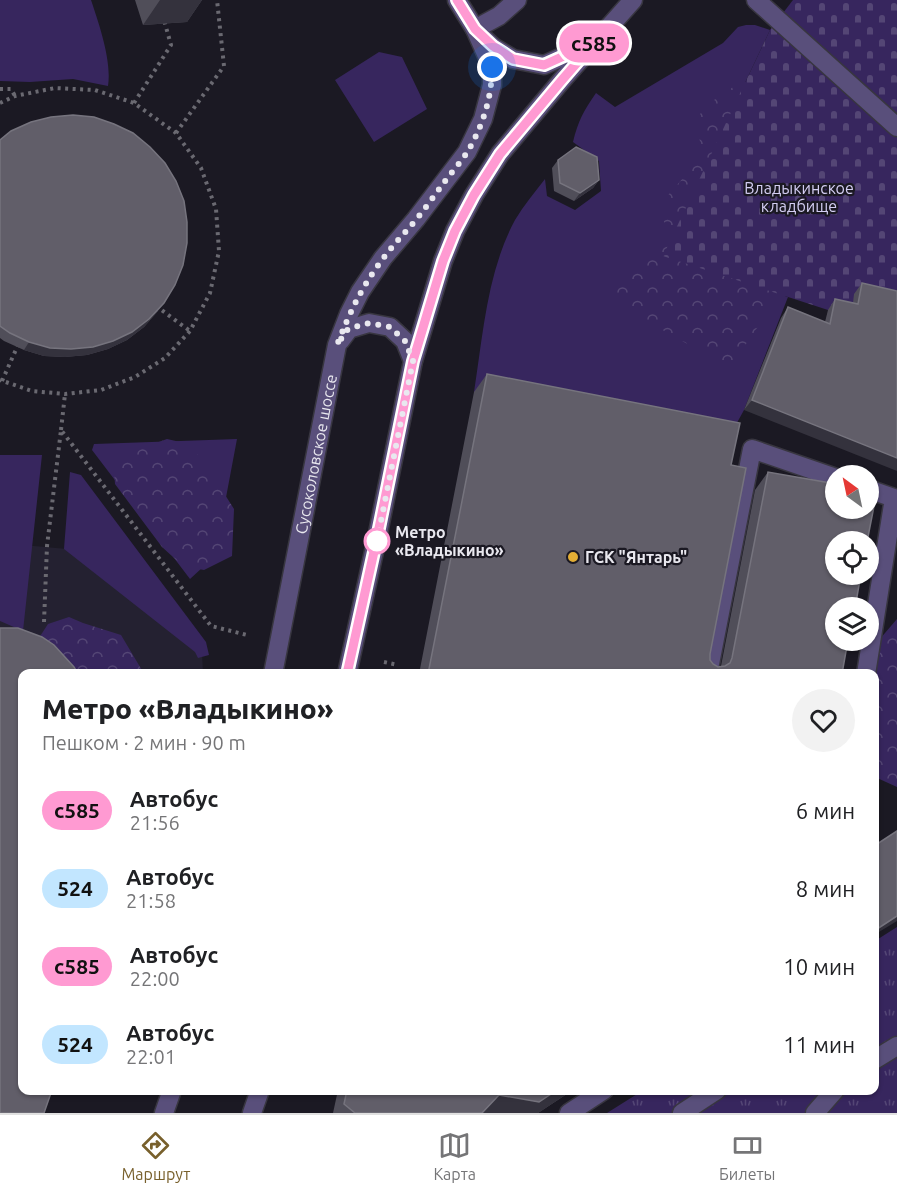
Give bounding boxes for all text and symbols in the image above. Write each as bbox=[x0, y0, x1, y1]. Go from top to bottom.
line badge: с585 bbox=[552, 24, 636, 63]
text: с585 bbox=[571, 31, 617, 55]
your location bbox=[477, 52, 507, 82]
park label: Владыкинское кладбище bbox=[744, 179, 854, 215]
street label: Сусоколовское шоссе bbox=[291, 373, 340, 536]
north arrow bbox=[825, 465, 879, 519]
map controls bbox=[825, 465, 879, 651]
place label: Метро «Владыкино» bbox=[395, 523, 504, 559]
marker: Метро «Владыкино» bbox=[364, 528, 390, 554]
button: locate bbox=[825, 531, 879, 585]
place label: ГСК "Янтарь" bbox=[585, 548, 687, 566]
marker: ГСК "Янтарь" bbox=[566, 550, 580, 564]
button: layers bbox=[825, 597, 879, 651]
button: heart bbox=[792, 689, 855, 752]
text: Метро «Владыкино» bbox=[42, 693, 333, 724]
text: Пешком · 2 мин · 90 m bbox=[42, 731, 246, 754]
text: Автобус bbox=[130, 786, 218, 811]
text: с585 bbox=[54, 798, 100, 822]
text: 6 мин bbox=[796, 798, 855, 823]
text: 21:56 bbox=[130, 811, 180, 834]
text: Автобус bbox=[126, 864, 214, 889]
text: 524 bbox=[57, 876, 93, 900]
text: 8 мин bbox=[796, 876, 855, 901]
text: 21:58 bbox=[126, 889, 176, 912]
text: Автобус bbox=[130, 942, 218, 967]
text: с585 bbox=[54, 954, 100, 978]
text: 10 мин bbox=[783, 954, 855, 979]
text: 22:00 bbox=[130, 967, 180, 990]
text: Автобус bbox=[126, 1020, 214, 1045]
text: 524 bbox=[57, 1032, 93, 1056]
text: 11 мин bbox=[783, 1032, 855, 1057]
text: 22:01 bbox=[126, 1045, 176, 1068]
tab: Маршрут bbox=[121, 1129, 190, 1183]
tab: Карта bbox=[433, 1129, 476, 1183]
tab: Билеты bbox=[719, 1129, 776, 1183]

